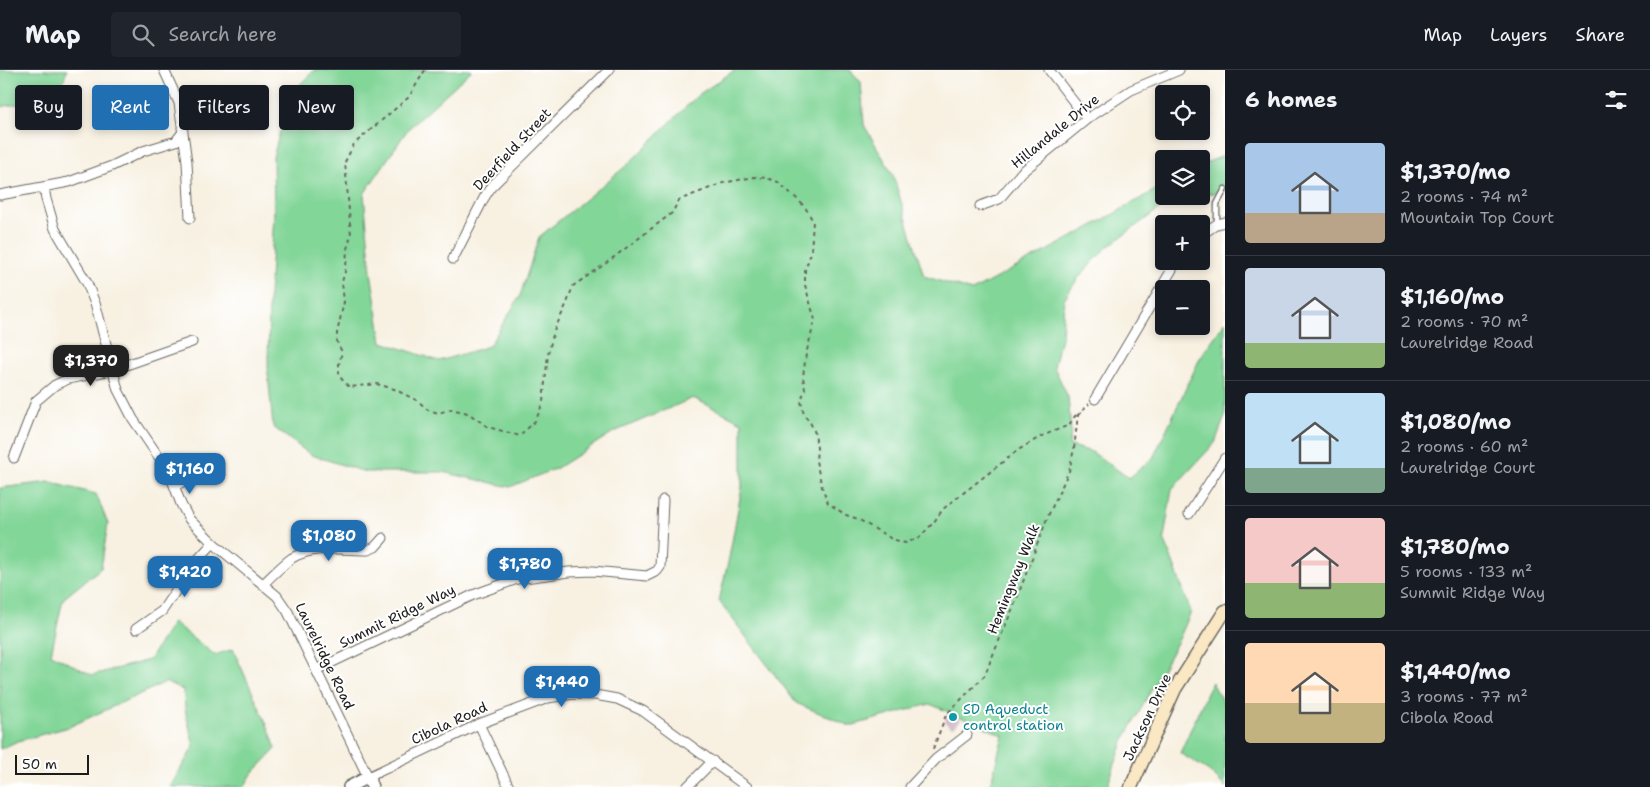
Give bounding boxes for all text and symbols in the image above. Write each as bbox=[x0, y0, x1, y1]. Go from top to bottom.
search box bbox=[111, 12, 461, 57]
text: Map bbox=[25, 19, 81, 51]
icon: search bbox=[129, 21, 157, 49]
text: Search here bbox=[169, 22, 277, 47]
text: Map bbox=[1424, 23, 1462, 47]
text: Layers bbox=[1490, 23, 1547, 47]
text: Share bbox=[1575, 23, 1625, 47]
chip: Buy bbox=[15, 85, 82, 130]
chip: Rent bbox=[92, 85, 169, 130]
chip: Filters bbox=[179, 85, 269, 130]
chip: New bbox=[279, 85, 354, 130]
map controls bbox=[1155, 85, 1210, 335]
button: locate bbox=[1155, 85, 1210, 140]
text: 6 homes bbox=[1245, 86, 1337, 114]
icon: filters bbox=[1602, 86, 1630, 114]
street label: Hillandale Drive bbox=[1007, 90, 1103, 172]
street label: Deerfield Street bbox=[469, 104, 555, 194]
button: layers bbox=[1155, 150, 1210, 205]
text: $1,370/mo bbox=[1400, 158, 1511, 186]
icon: home bbox=[1285, 163, 1345, 223]
text: 2 rooms · 74 m² bbox=[1400, 186, 1528, 207]
text: Mountain Top Court bbox=[1400, 207, 1554, 228]
button: + bbox=[1155, 215, 1210, 270]
button: − bbox=[1155, 280, 1210, 335]
text: $1,160/mo bbox=[1400, 283, 1504, 311]
icon: home bbox=[1285, 288, 1345, 348]
text: 2 rooms · 70 m² bbox=[1400, 311, 1528, 332]
text: Laurelridge Road bbox=[1400, 332, 1533, 353]
pin: $1,370 bbox=[50, 344, 132, 387]
text: $1,370 bbox=[64, 350, 118, 371]
text: $1,080/mo bbox=[1400, 408, 1511, 436]
icon: home bbox=[1285, 413, 1345, 473]
text: 2 rooms · 60 m² bbox=[1400, 436, 1528, 457]
pin: $1,160 bbox=[149, 452, 231, 495]
text: Laurelridge Court bbox=[1400, 457, 1536, 478]
text: $1,160 bbox=[165, 458, 215, 479]
pin: $1,080 bbox=[288, 520, 370, 562]
street label: Hemingway Walk bbox=[983, 521, 1043, 637]
text: $1,080 bbox=[302, 525, 356, 546]
text: $1,780/mo bbox=[1400, 533, 1510, 561]
icon: home bbox=[1285, 538, 1345, 598]
pin: $1,780 bbox=[484, 548, 566, 590]
text: $1,780 bbox=[498, 553, 552, 574]
pin: $1,420 bbox=[144, 556, 226, 598]
text: $1,420 bbox=[159, 561, 211, 582]
text: 5 rooms · 133 m² bbox=[1400, 561, 1532, 582]
street label: Summit Ridge Way bbox=[336, 580, 458, 652]
text: Summit Ridge Way bbox=[1400, 582, 1545, 603]
street label: Laurelridge Road bbox=[291, 600, 359, 712]
text: $1,440/mo bbox=[1400, 658, 1511, 686]
icon: home bbox=[1285, 663, 1345, 723]
pin: $1,440 bbox=[521, 666, 603, 708]
street label: Jackson Drive bbox=[1119, 670, 1175, 764]
text: $1,440 bbox=[535, 671, 589, 692]
text: 3 rooms · 77 m² bbox=[1400, 686, 1528, 707]
street label: Cibola Road bbox=[408, 698, 490, 748]
place label: SD Aqueduct control station bbox=[963, 700, 1064, 734]
text: Cibola Road bbox=[1400, 707, 1494, 728]
marker: SD Aqueduct control station bbox=[947, 711, 959, 723]
scale bar bbox=[15, 752, 89, 775]
text: 50 m bbox=[22, 755, 57, 773]

